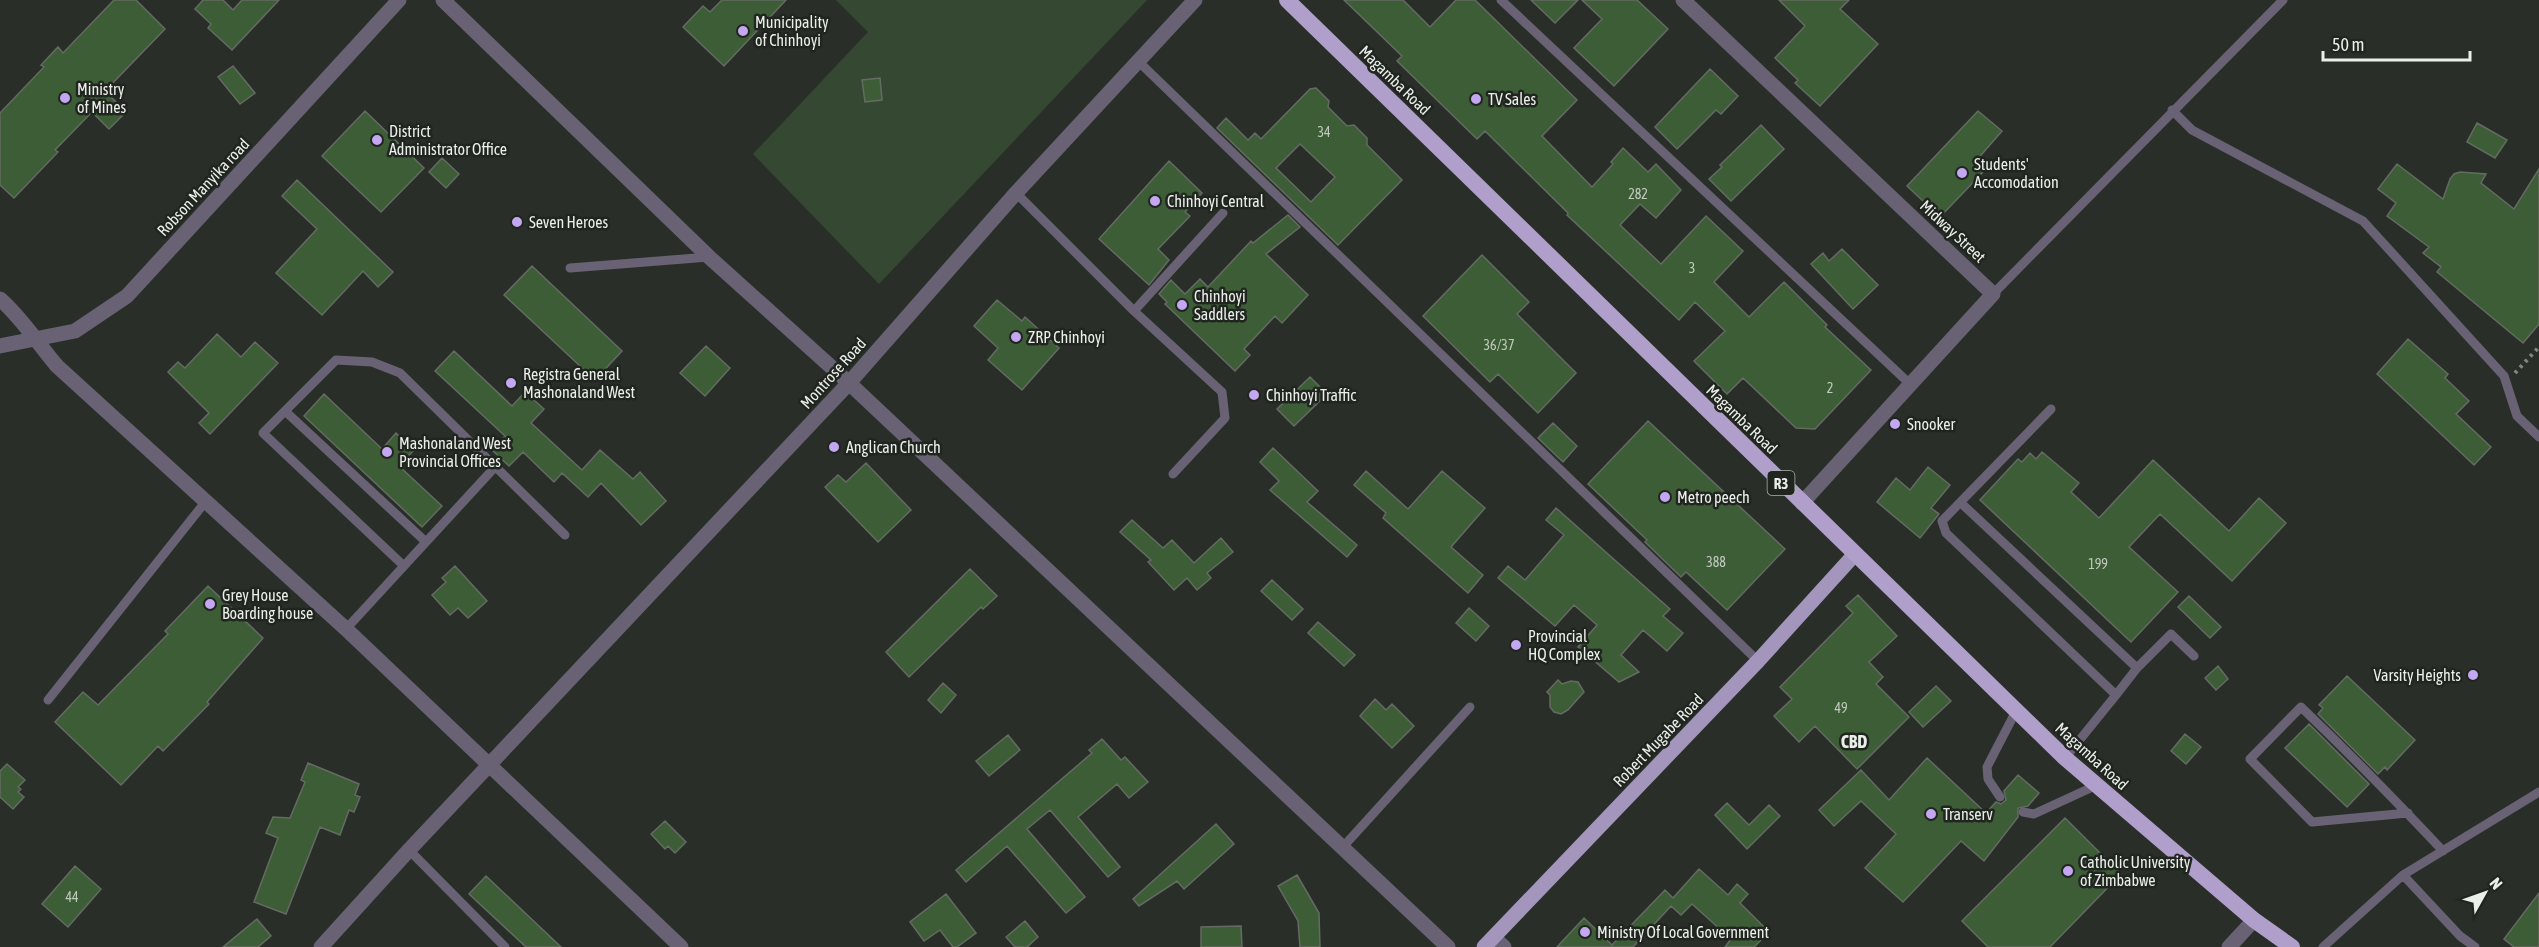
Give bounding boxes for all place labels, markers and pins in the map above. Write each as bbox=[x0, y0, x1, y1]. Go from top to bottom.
place label: Municipality of Chinhoyi bbox=[755, 13, 829, 50]
marker: Municipality of Chinhoyi bbox=[736, 24, 750, 38]
place label: Ministry of Mines bbox=[77, 80, 127, 116]
place label: TV Sales bbox=[1488, 90, 1537, 108]
marker: Ministry of Mines bbox=[58, 91, 72, 105]
marker: TV Sales bbox=[1469, 92, 1483, 106]
place label: District Administrator Office bbox=[389, 122, 507, 158]
marker: District Administrator Office bbox=[370, 133, 384, 147]
place label: Students' Accomodation bbox=[1974, 155, 2059, 191]
marker: Students' Accomodation bbox=[1955, 166, 1969, 180]
place label: Chinhoyi Central bbox=[1167, 192, 1265, 211]
marker: Chinhoyi Central bbox=[1148, 194, 1162, 208]
place label: Seven Heroes bbox=[529, 213, 609, 231]
marker: Seven Heroes bbox=[510, 215, 524, 229]
place label: Chinhoyi Saddlers bbox=[1194, 287, 1246, 323]
marker: Chinhoyi Saddlers bbox=[1175, 298, 1189, 312]
place label: ZRP Chinhoyi bbox=[1028, 328, 1105, 347]
marker: ZRP Chinhoyi bbox=[1009, 330, 1023, 344]
place label: Registra General Mashonaland West bbox=[523, 365, 636, 401]
marker: Registra General Mashonaland West bbox=[504, 376, 518, 390]
place label: Chinhoyi Traffic bbox=[1266, 386, 1356, 405]
marker: Chinhoyi Traffic bbox=[1247, 388, 1261, 402]
place label: Snooker bbox=[1907, 415, 1956, 433]
marker: Snooker bbox=[1888, 417, 1902, 431]
place label: Mashonaland West Provincial Offices bbox=[399, 434, 512, 470]
place label: Anglican Church bbox=[846, 438, 941, 457]
marker: Anglican Church bbox=[827, 440, 841, 454]
marker: Mashonaland West Provincial Offices bbox=[380, 445, 394, 459]
place label: Metro peech bbox=[1677, 488, 1750, 507]
marker: Metro peech bbox=[1658, 490, 1672, 504]
place label: Grey House Boarding house bbox=[222, 586, 313, 623]
marker: Grey House Boarding house bbox=[203, 597, 217, 611]
place label: Provincial HQ Complex bbox=[1528, 627, 1601, 664]
marker: Provincial HQ Complex bbox=[1509, 638, 1523, 652]
place label: Varsity Heights bbox=[2374, 666, 2461, 685]
marker: Varsity Heights bbox=[2466, 668, 2480, 682]
place label: Transerv bbox=[1943, 805, 1993, 823]
marker: Transerv bbox=[1924, 807, 1938, 821]
place label: Catholic University of Zimbabwe bbox=[2080, 853, 2191, 889]
marker: Catholic University of Zimbabwe bbox=[2061, 864, 2075, 878]
place label: Ministry Of Local Government bbox=[1597, 923, 1770, 942]
marker: Ministry Of Local Government bbox=[1578, 925, 1592, 939]

